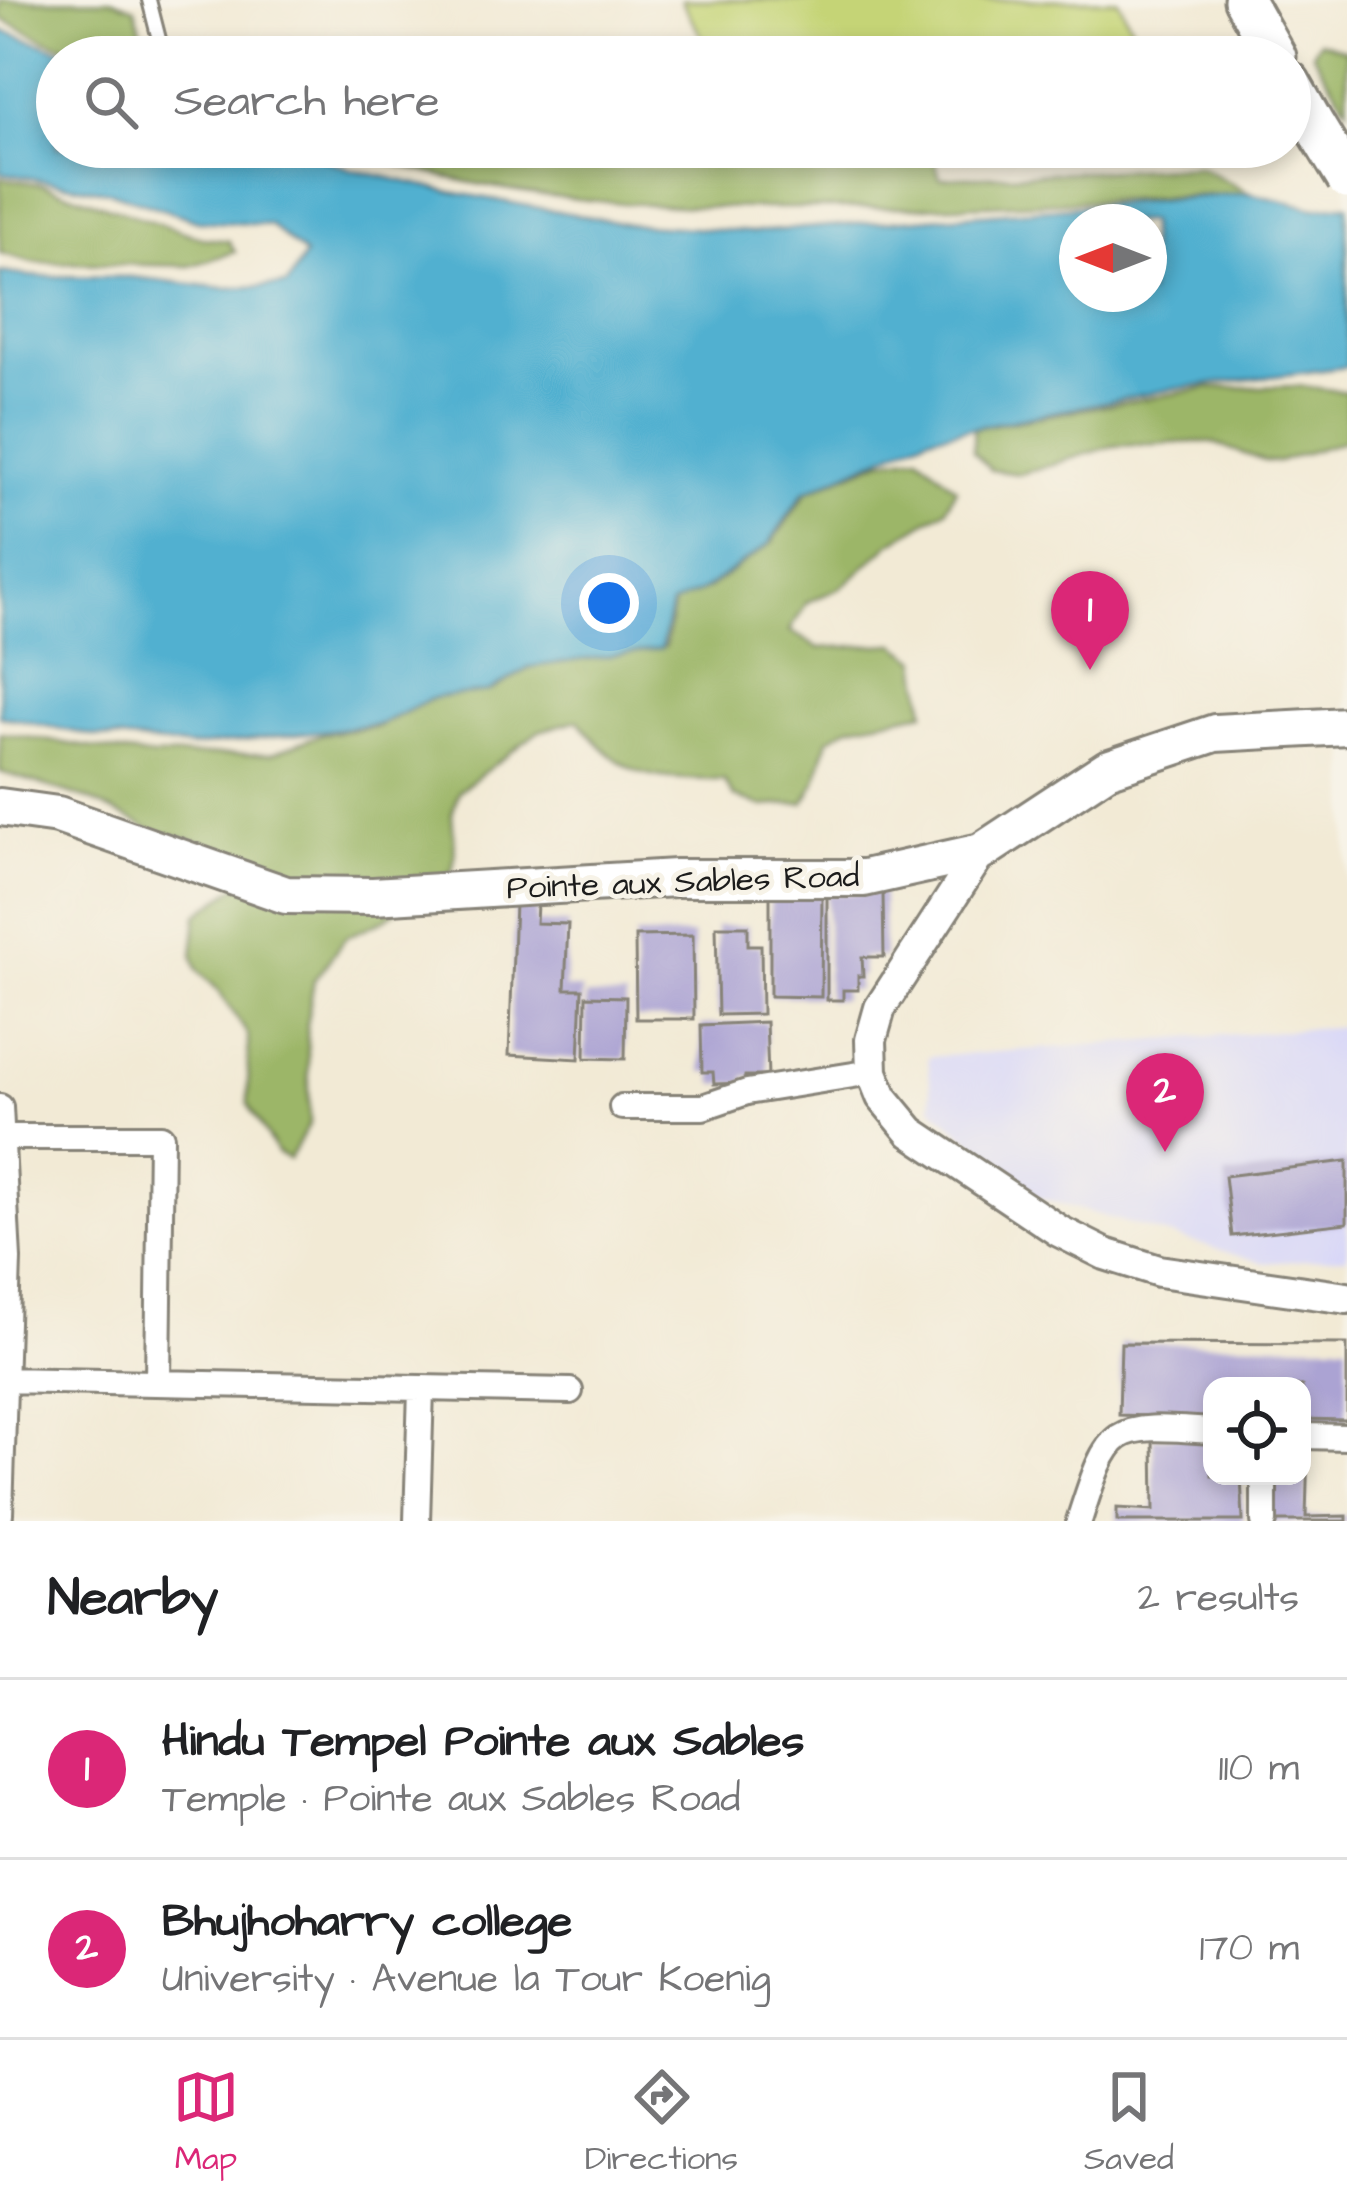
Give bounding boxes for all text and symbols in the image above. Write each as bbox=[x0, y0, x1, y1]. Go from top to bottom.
search box bbox=[36, 36, 1311, 168]
icon: search bbox=[78, 69, 144, 135]
text: Search here bbox=[174, 71, 440, 133]
north arrow bbox=[1059, 204, 1167, 312]
pin: 1 bbox=[1051, 571, 1129, 670]
your location bbox=[579, 573, 639, 633]
street label: Pointe aux Sables Road bbox=[506, 853, 860, 911]
pin: 2 bbox=[1126, 1053, 1204, 1152]
map controls bbox=[1203, 1377, 1311, 1485]
button: locate bbox=[1203, 1377, 1311, 1485]
text: Nearby bbox=[48, 1564, 218, 1635]
text: 2 results bbox=[1138, 1572, 1299, 1626]
text: Hindu Tempel Pointe aux Sables bbox=[162, 1711, 804, 1773]
text: 1 bbox=[85, 1742, 90, 1796]
text: 110 m bbox=[1218, 1742, 1299, 1796]
text: Temple · Pointe aux Sables Road bbox=[162, 1773, 741, 1827]
text: Bhujhoharry college bbox=[162, 1891, 572, 1953]
text: 2 bbox=[76, 1922, 98, 1976]
text: 170 m bbox=[1199, 1922, 1299, 1976]
text: University · Avenue la Tour Koenig bbox=[162, 1953, 771, 2007]
tab: Map bbox=[173, 2064, 239, 2182]
tab: Directions bbox=[585, 2064, 738, 2182]
tab: Saved bbox=[1084, 2064, 1174, 2182]

